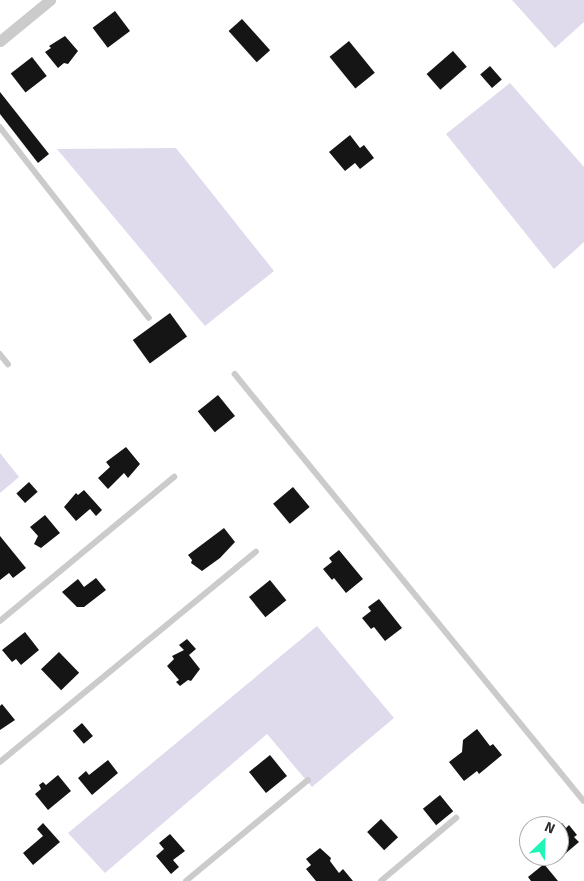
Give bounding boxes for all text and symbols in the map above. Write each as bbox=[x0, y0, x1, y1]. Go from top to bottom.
north arrow bbox=[519, 816, 569, 866]
text: N bbox=[542, 818, 558, 838]

